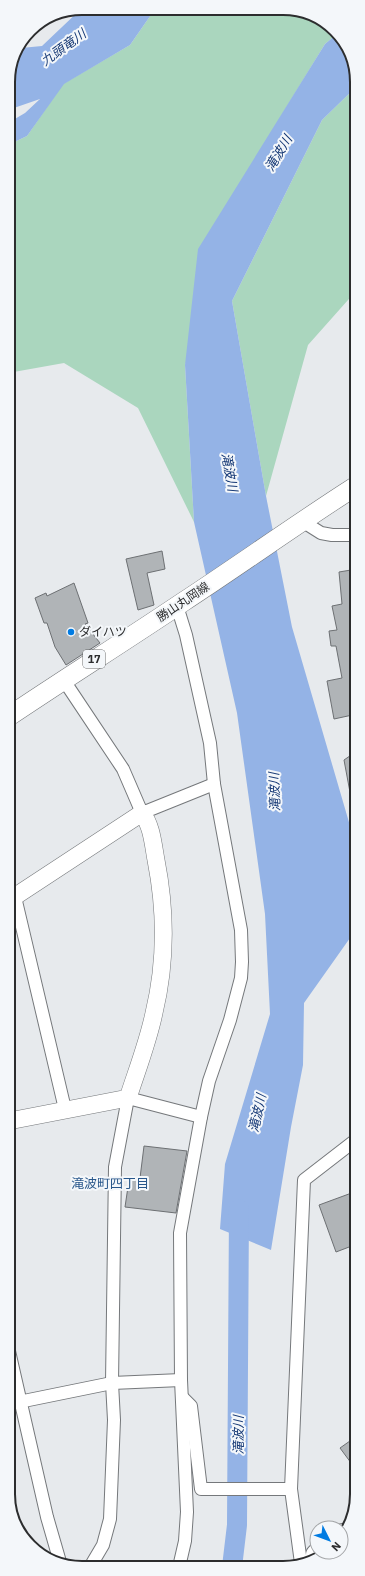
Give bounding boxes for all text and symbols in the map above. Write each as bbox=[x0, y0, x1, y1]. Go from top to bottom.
water label: 九頭竜川 bbox=[37, 24, 91, 70]
water label: 滝波川 bbox=[261, 130, 297, 174]
water label: 滝波川 bbox=[218, 451, 242, 495]
street label: 勝山丸岡線 bbox=[154, 579, 212, 625]
place label: ダイハツ bbox=[79, 624, 127, 639]
marker: ダイハツ bbox=[66, 627, 76, 637]
road number: 17 bbox=[83, 650, 105, 668]
water label: 滝波川 bbox=[265, 770, 284, 812]
water label: 滝波川 bbox=[245, 1090, 270, 1134]
district label: 滝波町四丁目 bbox=[71, 1175, 149, 1192]
water label: 滝波川 bbox=[230, 1414, 247, 1455]
north arrow bbox=[309, 1520, 349, 1560]
text: N bbox=[329, 1539, 344, 1554]

